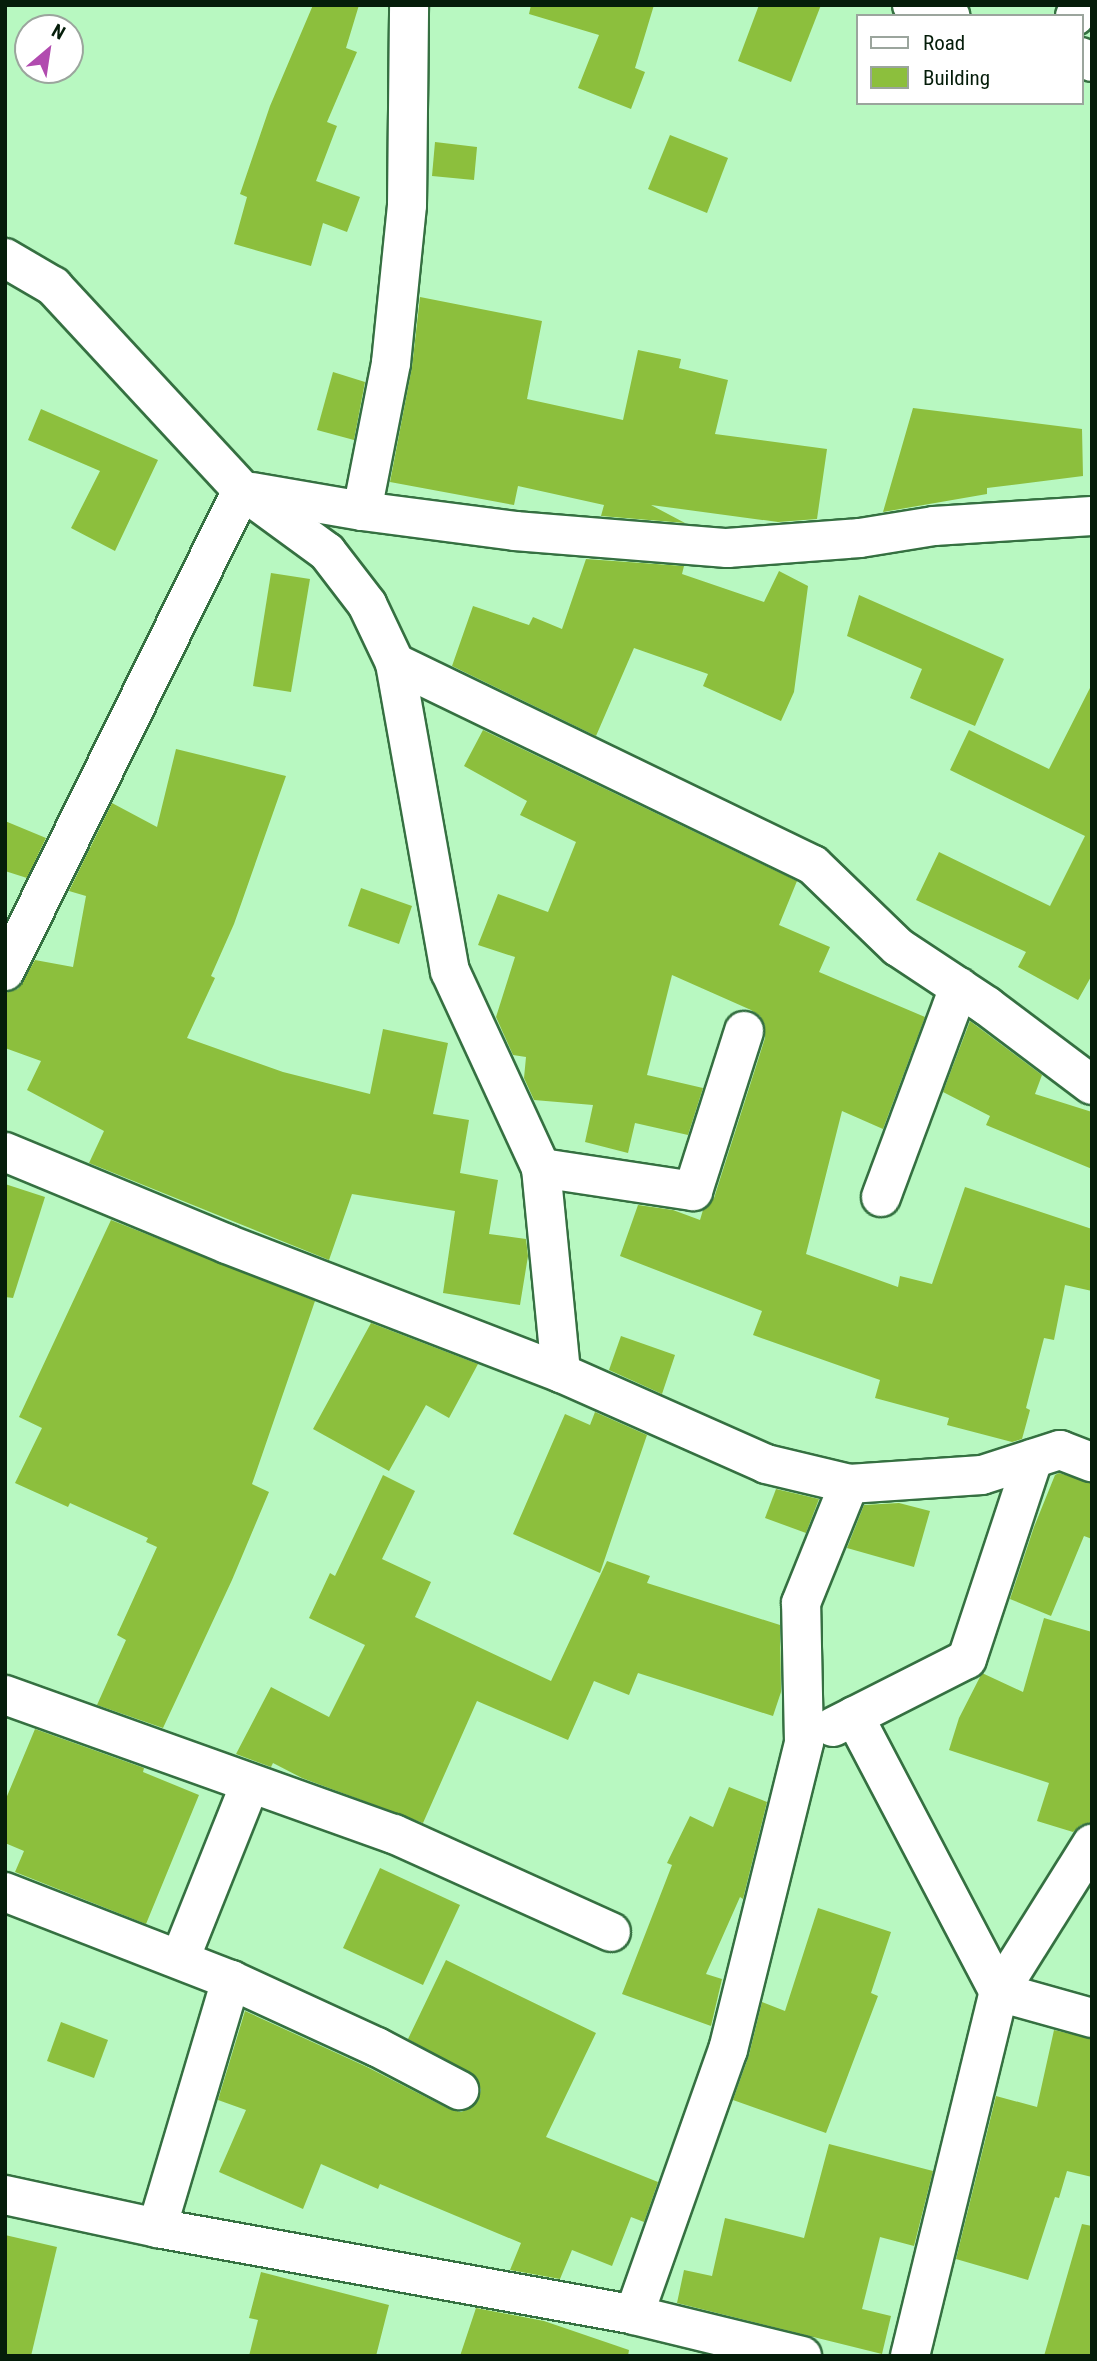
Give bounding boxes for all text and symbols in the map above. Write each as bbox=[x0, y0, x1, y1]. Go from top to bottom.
north arrow bbox=[14, 14, 84, 84]
legend bbox=[856, 14, 1083, 105]
text: N bbox=[48, 19, 69, 45]
text: Road bbox=[923, 31, 965, 55]
text: Building bbox=[923, 66, 990, 90]

